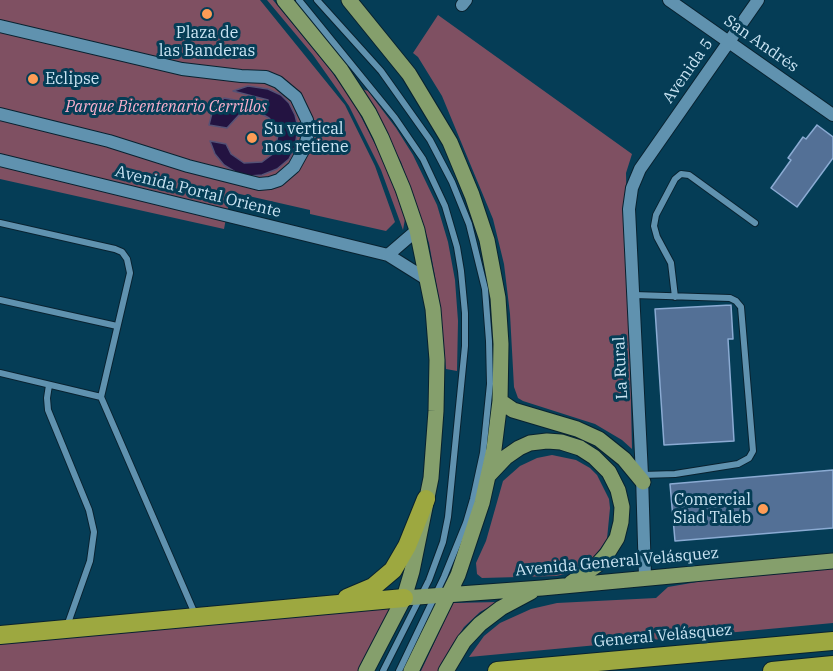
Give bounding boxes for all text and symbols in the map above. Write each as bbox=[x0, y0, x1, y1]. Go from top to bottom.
marker: Plaza de las Banderas bbox=[200, 7, 214, 21]
street label: San Andrés bbox=[720, 11, 802, 77]
place label: Plaza de las Banderas bbox=[159, 23, 255, 61]
street label: Avenida 5 bbox=[659, 35, 717, 107]
place label: Eclipse bbox=[45, 69, 99, 89]
marker: Eclipse bbox=[26, 72, 40, 86]
park label: Parque Bicentenario Cerrillos bbox=[65, 97, 267, 117]
place label: Su vertical nos retiene bbox=[264, 119, 348, 157]
marker: Su vertical nos retiene bbox=[245, 131, 259, 145]
street label: Avenida Portal Oriente bbox=[113, 162, 283, 222]
street label: La Rural bbox=[610, 336, 632, 400]
place label: Comercial Siad Taleb bbox=[673, 490, 751, 528]
marker: Comercial Siad Taleb bbox=[756, 502, 770, 516]
street label: Avenida General Velásquez bbox=[515, 544, 719, 580]
street label: General Velásquez bbox=[593, 620, 733, 652]

